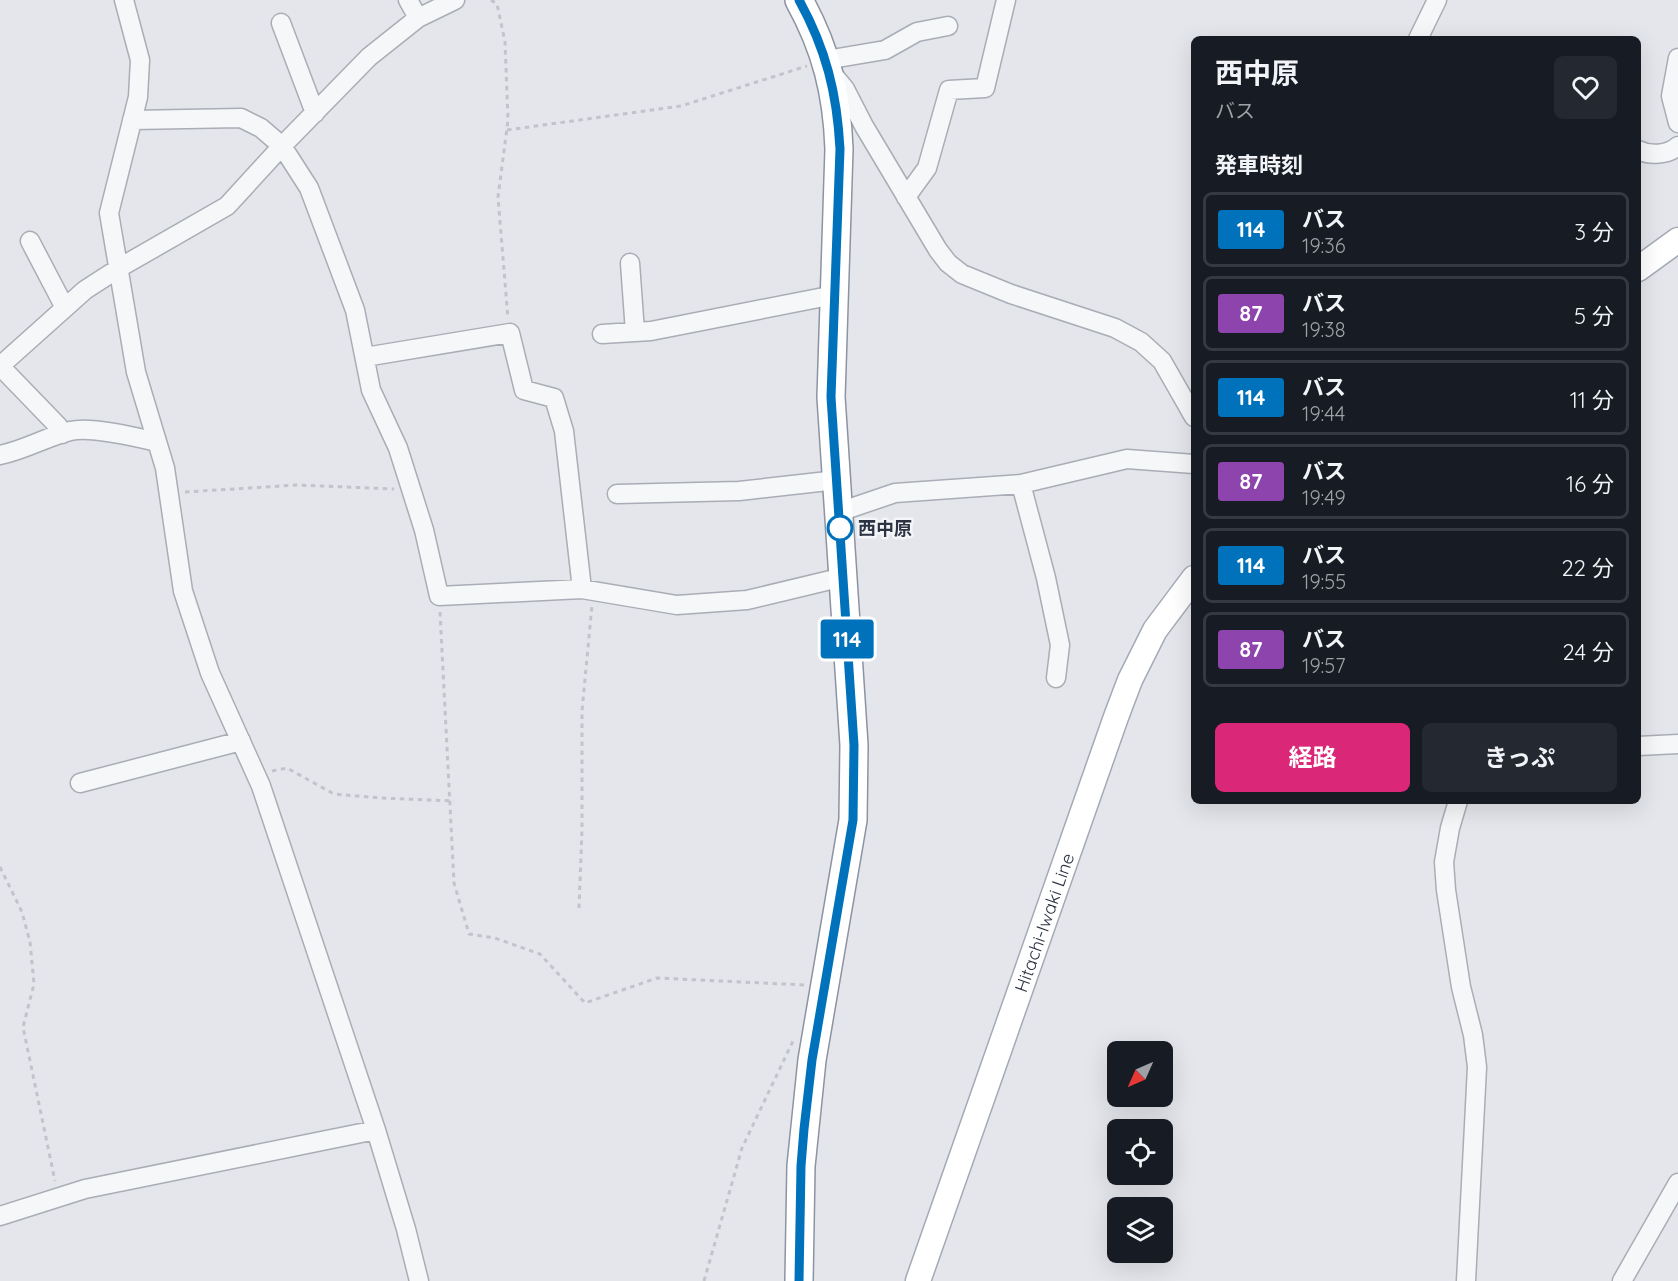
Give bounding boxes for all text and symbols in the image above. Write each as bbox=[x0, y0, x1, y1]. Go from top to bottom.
text: 西中原 bbox=[1215, 55, 1299, 90]
button: heart bbox=[1554, 56, 1617, 119]
text: バス bbox=[1215, 98, 1255, 123]
text: 発車時刻 bbox=[1215, 151, 1303, 179]
text: バス bbox=[1302, 205, 1346, 233]
text: 114 bbox=[1237, 216, 1265, 242]
text: 3 分 bbox=[1574, 218, 1614, 246]
text: 19:36 bbox=[1302, 233, 1346, 258]
text: バス bbox=[1302, 289, 1346, 317]
text: 87 bbox=[1239, 300, 1263, 326]
text: 5 分 bbox=[1574, 302, 1614, 330]
text: 19:38 bbox=[1302, 317, 1346, 342]
text: バス bbox=[1302, 373, 1346, 401]
text: 114 bbox=[1237, 384, 1265, 410]
text: 11 分 bbox=[1570, 386, 1614, 414]
text: 19:44 bbox=[1302, 401, 1345, 426]
text: バス bbox=[1302, 457, 1346, 485]
text: 87 bbox=[1239, 468, 1263, 494]
text: 16 分 bbox=[1566, 470, 1614, 498]
text: 19:49 bbox=[1302, 485, 1346, 510]
marker: 西中原 bbox=[827, 515, 853, 541]
place label: 西中原 bbox=[858, 517, 912, 540]
text: バス bbox=[1302, 541, 1346, 569]
text: 114 bbox=[1237, 552, 1265, 578]
text: 22 分 bbox=[1562, 554, 1614, 582]
text: 19:55 bbox=[1302, 569, 1346, 594]
line badge: 114 bbox=[812, 620, 882, 658]
text: バス bbox=[1302, 625, 1346, 653]
text: 114 bbox=[833, 626, 861, 652]
text: 87 bbox=[1239, 636, 1263, 662]
text: 24 分 bbox=[1563, 638, 1614, 666]
text: 19:57 bbox=[1302, 653, 1345, 678]
button: 経路 bbox=[1215, 723, 1410, 792]
button: きっぷ bbox=[1422, 723, 1617, 792]
street label: Hitachi-Iwaki Line bbox=[1009, 850, 1079, 995]
north arrow bbox=[1107, 1041, 1173, 1107]
map controls bbox=[1107, 1041, 1173, 1263]
button: locate bbox=[1107, 1119, 1173, 1185]
button: layers bbox=[1107, 1197, 1173, 1263]

